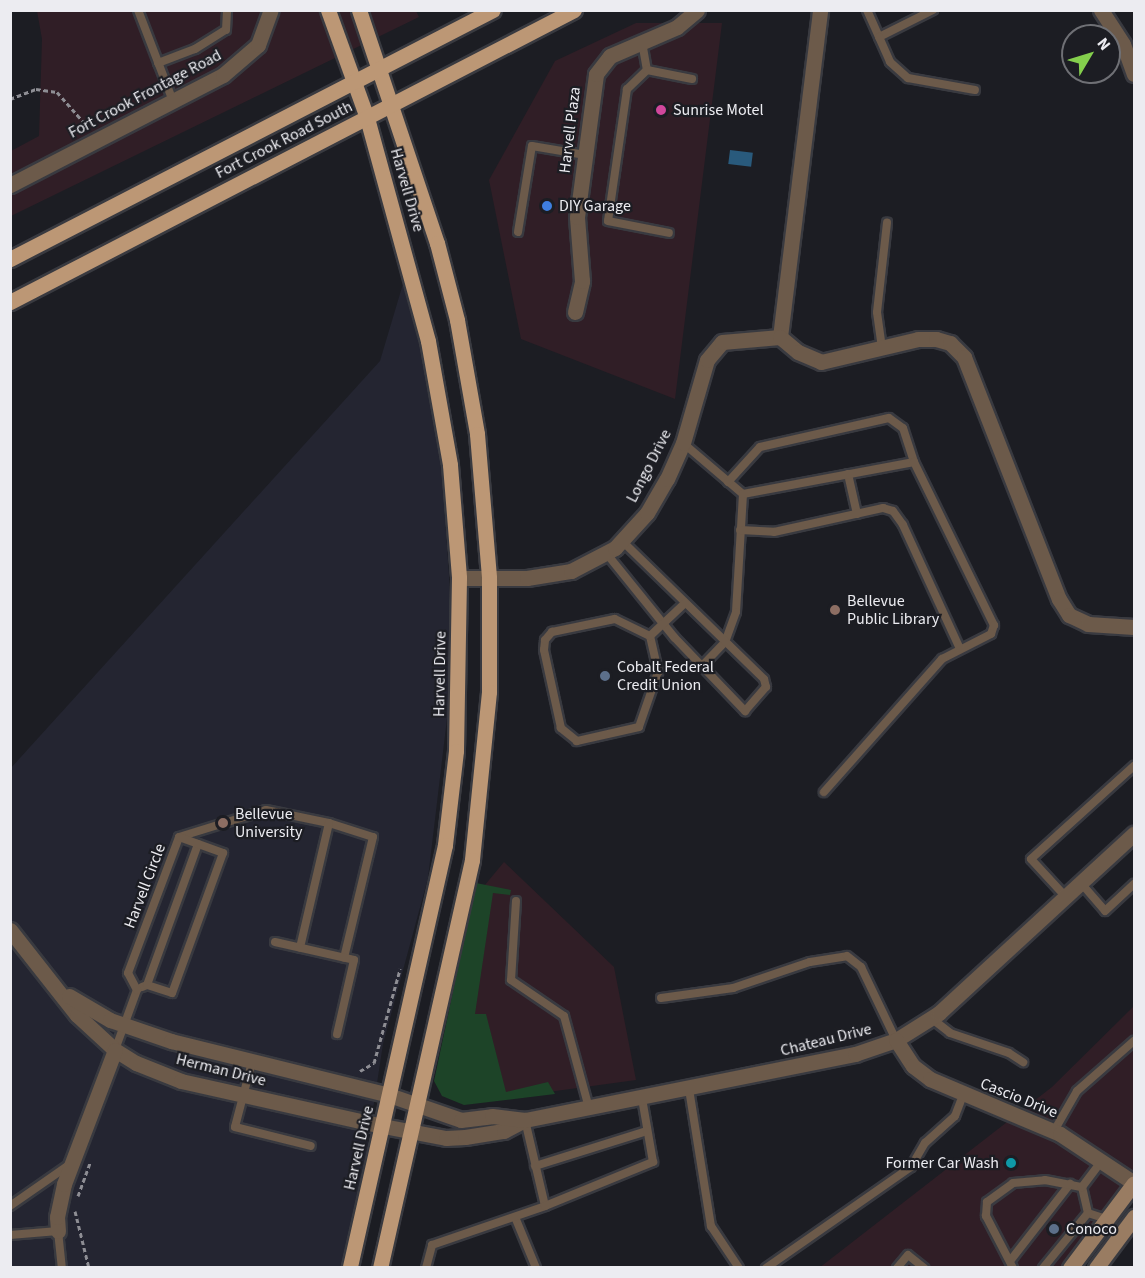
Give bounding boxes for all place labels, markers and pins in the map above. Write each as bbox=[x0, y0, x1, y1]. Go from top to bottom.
place label: Sunrise Motel bbox=[673, 100, 764, 120]
marker: Sunrise Motel bbox=[654, 103, 668, 117]
place label: DIY Garage bbox=[559, 196, 631, 216]
marker: DIY Garage bbox=[540, 199, 554, 213]
place label: Bellevue Public Library bbox=[847, 591, 939, 629]
marker: Bellevue Public Library bbox=[828, 603, 842, 617]
place label: Cobalt Federal Credit Union bbox=[617, 657, 714, 695]
marker: Cobalt Federal Credit Union bbox=[598, 669, 612, 683]
place label: Bellevue University bbox=[235, 804, 302, 842]
marker: Bellevue University bbox=[216, 816, 230, 830]
place label: Former Car Wash bbox=[885, 1153, 999, 1173]
marker: Former Car Wash bbox=[1004, 1156, 1018, 1170]
place label: Conoco bbox=[1066, 1219, 1117, 1239]
marker: Conoco bbox=[1047, 1222, 1061, 1236]

